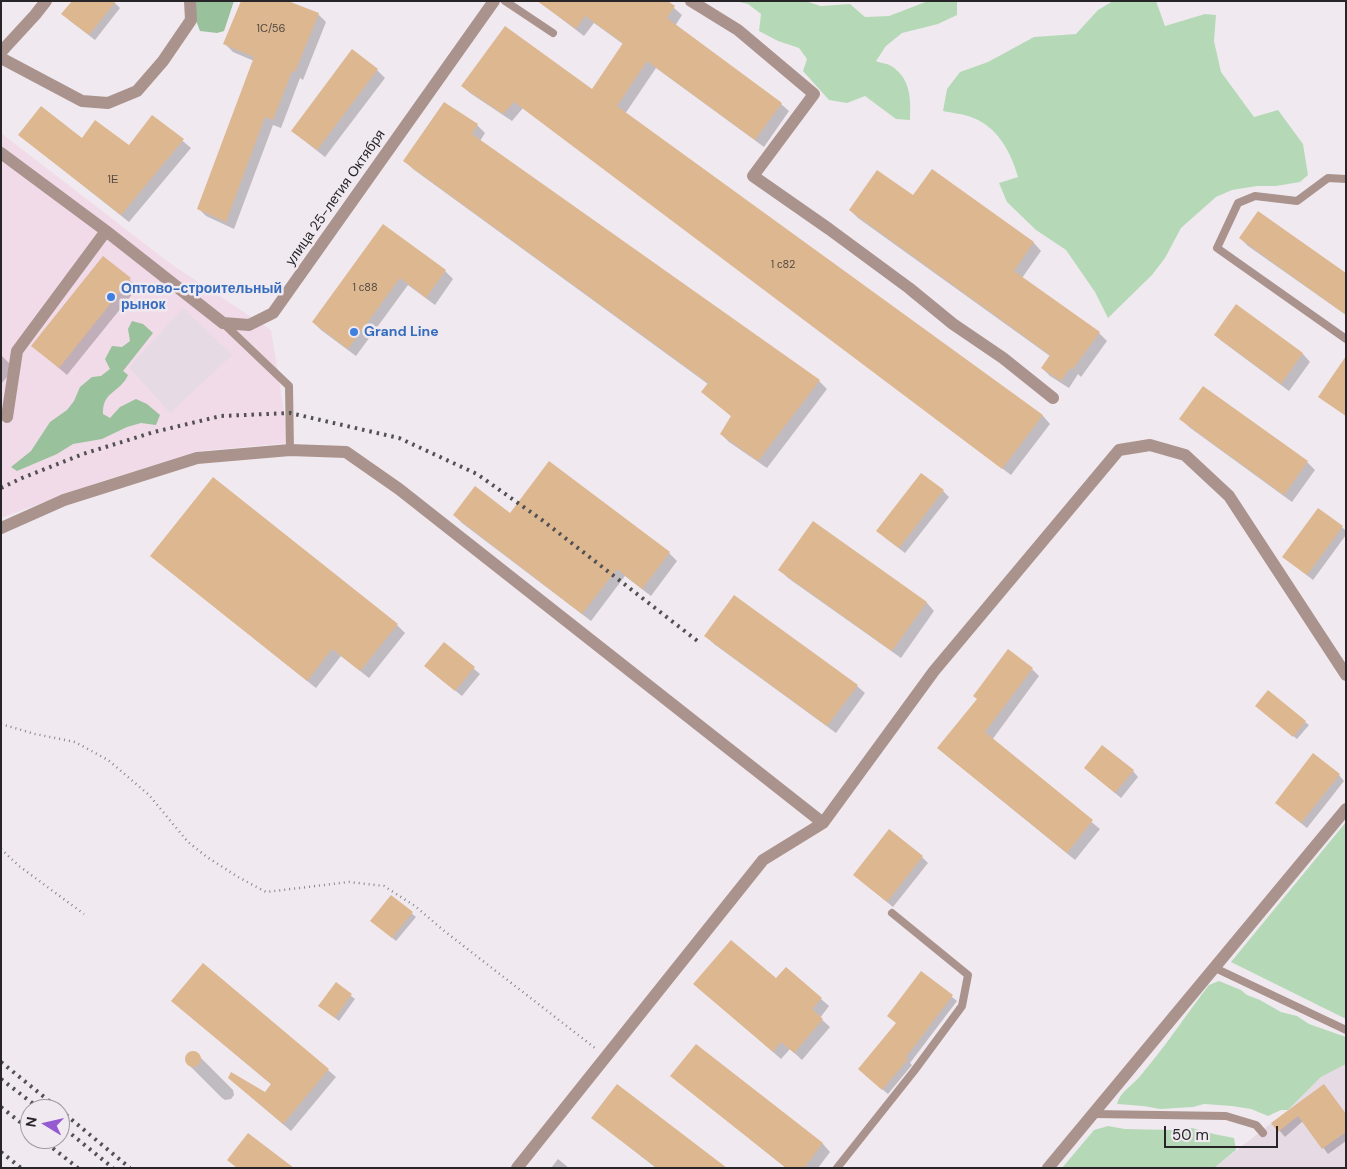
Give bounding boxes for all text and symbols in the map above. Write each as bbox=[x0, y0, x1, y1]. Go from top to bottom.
house number: 1С/56 bbox=[257, 22, 285, 36]
street label: улица 25-летия Октября bbox=[283, 127, 389, 269]
house number: 1Е bbox=[108, 173, 118, 187]
house number: 1 с82 bbox=[771, 258, 795, 272]
place label: Оптово-строительный рынок bbox=[121, 281, 282, 314]
house number: 1 с88 bbox=[352, 281, 378, 295]
marker: Оптово-строительный рынок bbox=[105, 291, 117, 303]
place label: Grand Line bbox=[364, 324, 439, 340]
marker: Grand Line bbox=[348, 326, 360, 338]
north arrow bbox=[20, 1099, 70, 1149]
text: N bbox=[21, 1115, 41, 1128]
scale bar bbox=[1167, 1116, 1281, 1148]
text: 50 m bbox=[1172, 1125, 1209, 1145]

